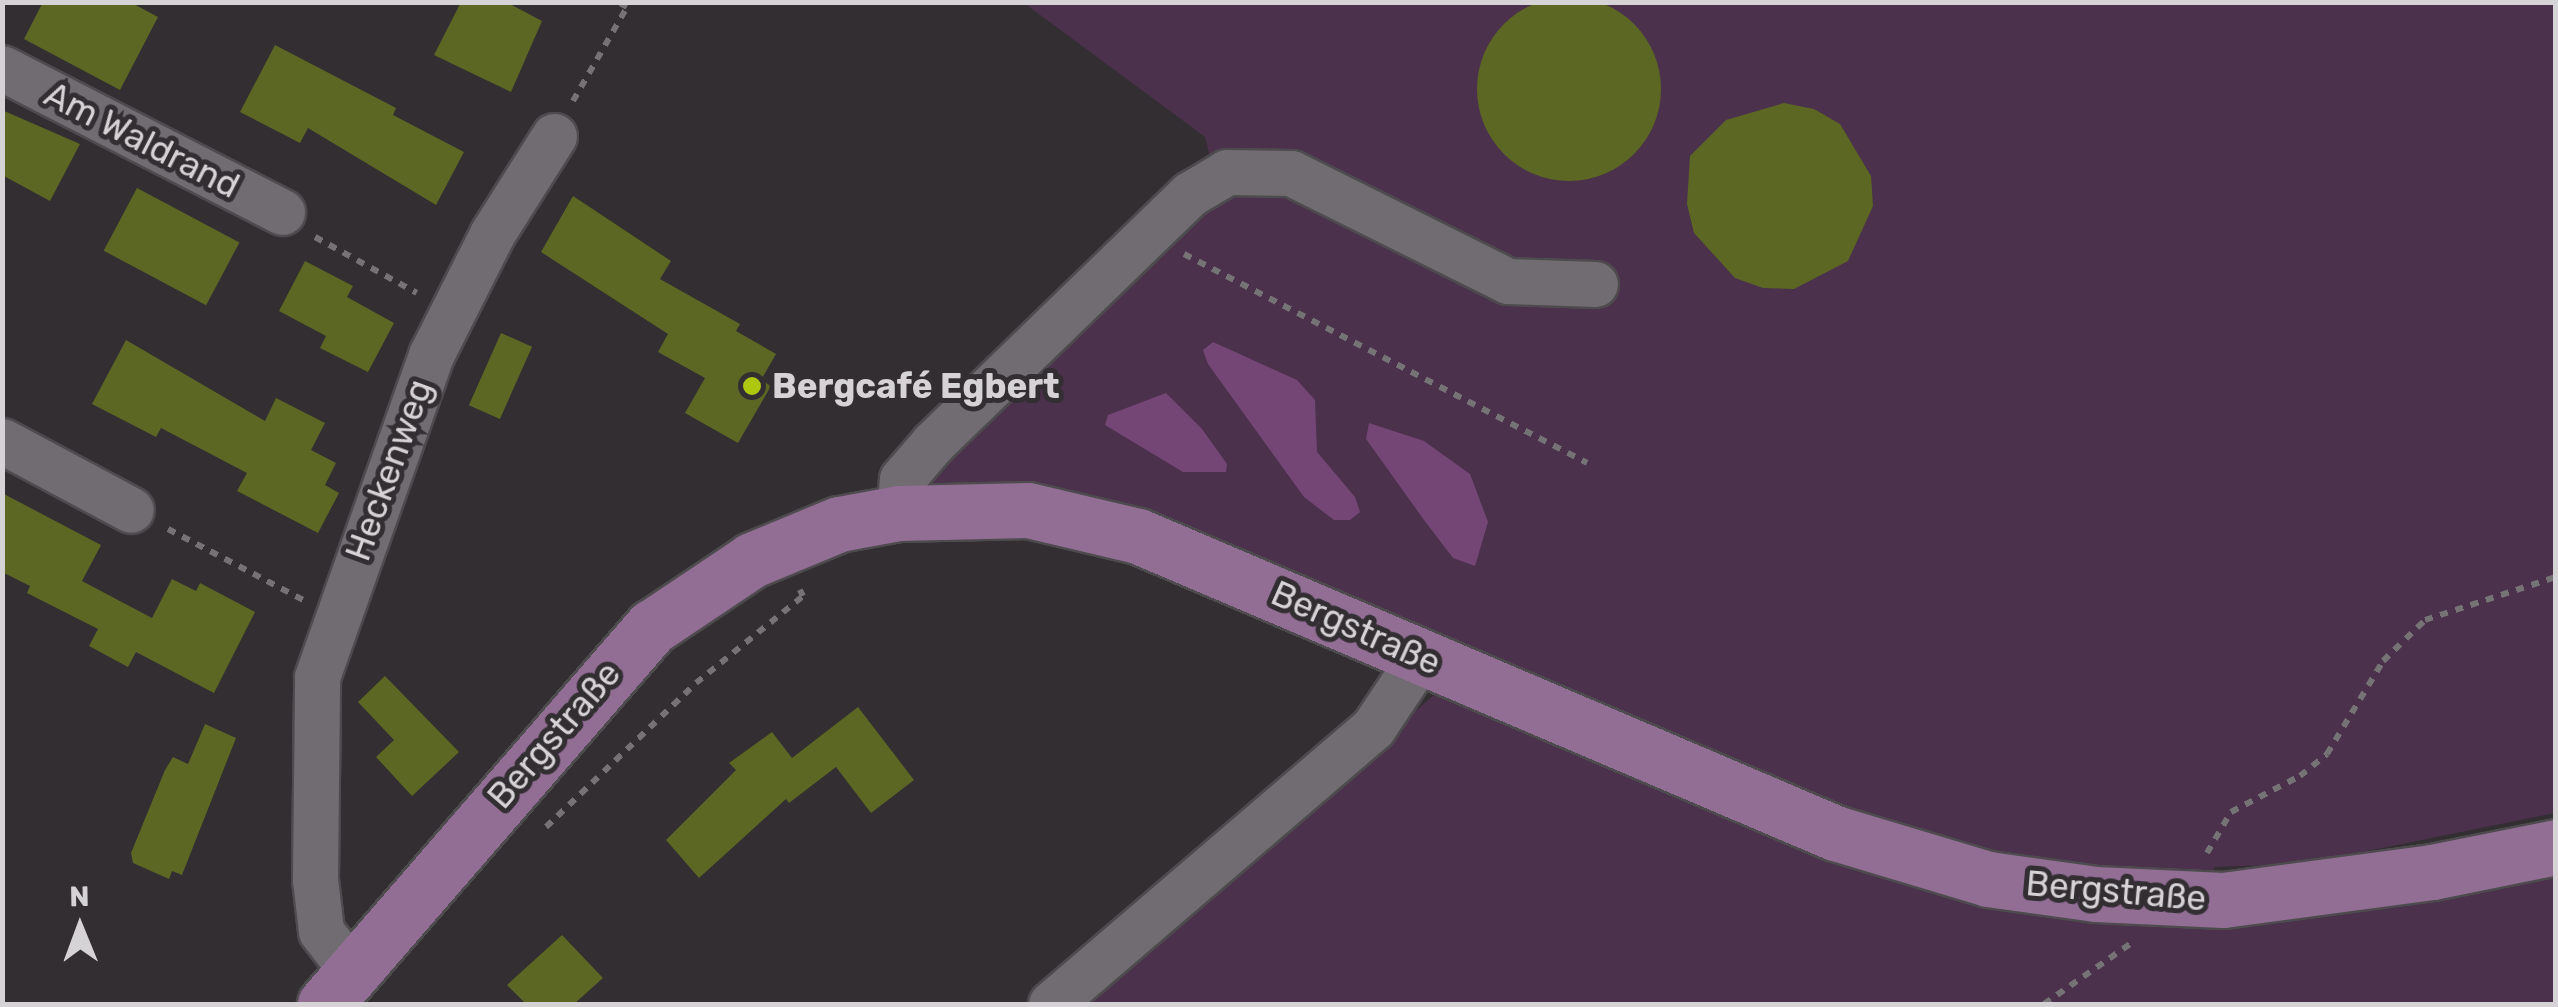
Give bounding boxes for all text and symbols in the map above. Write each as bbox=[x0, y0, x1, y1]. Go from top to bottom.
street label: Am Waldrand bbox=[37, 73, 247, 207]
place label: Bergcafé Egbert bbox=[772, 365, 1060, 407]
street label: Heckenweg bbox=[337, 374, 441, 566]
marker: Bergcafé Egbert bbox=[741, 375, 763, 397]
street label: Bergstraße bbox=[1265, 572, 1447, 684]
street label: Bergstraße bbox=[479, 653, 629, 817]
street label: Bergstraße bbox=[2024, 862, 2208, 920]
north arrow bbox=[30, 877, 130, 977]
text: N bbox=[69, 880, 90, 913]

